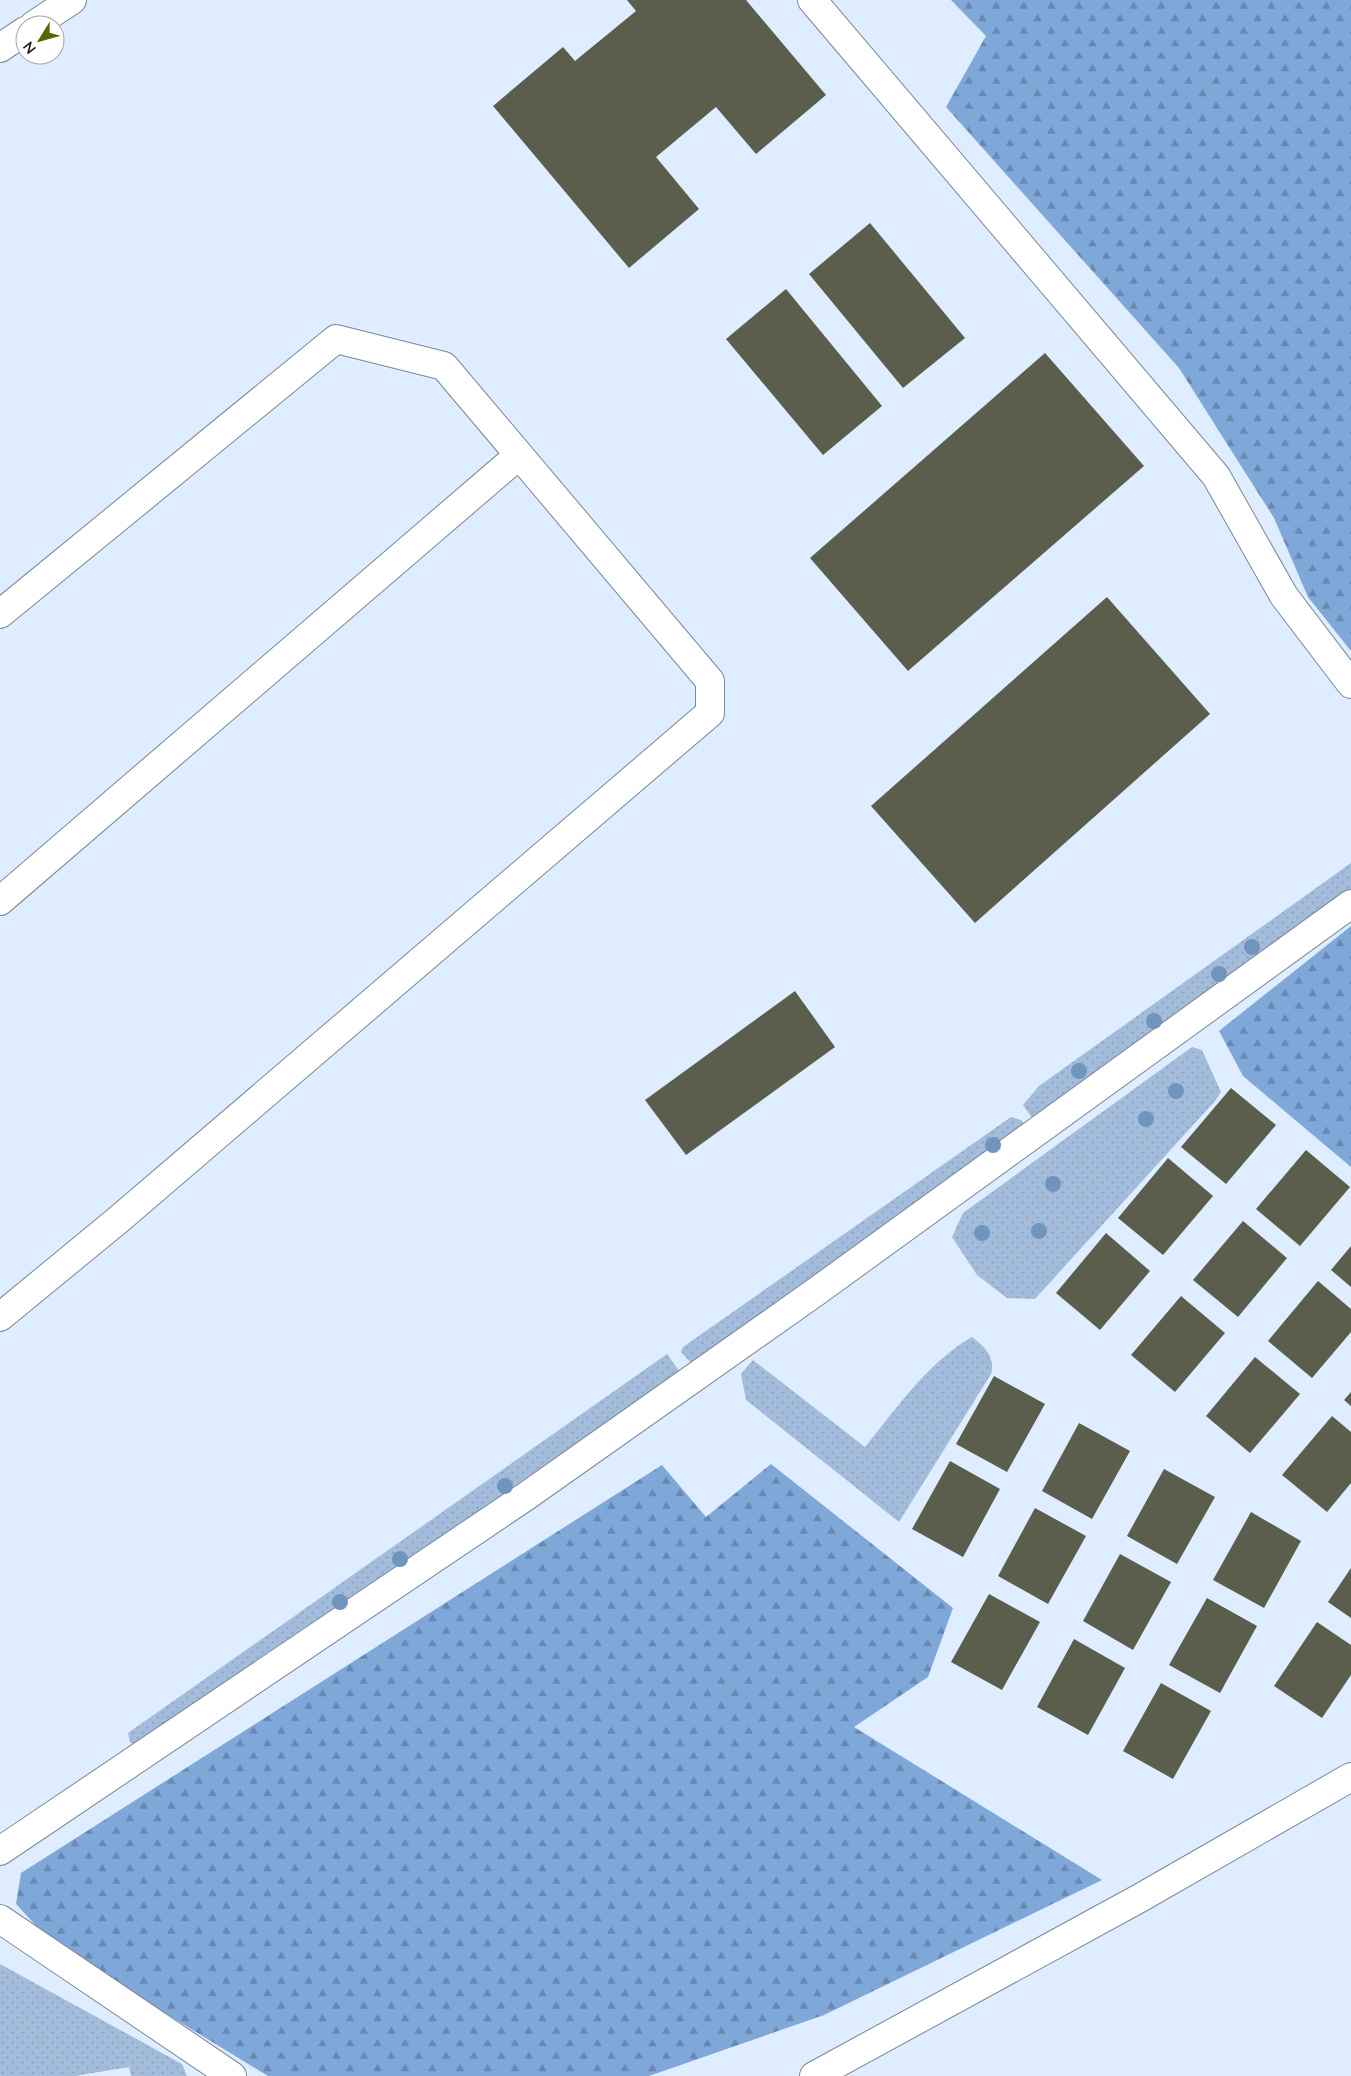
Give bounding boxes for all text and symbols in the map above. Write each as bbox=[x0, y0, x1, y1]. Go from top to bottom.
north arrow bbox=[15, 15, 65, 65]
text: N bbox=[19, 39, 39, 58]

